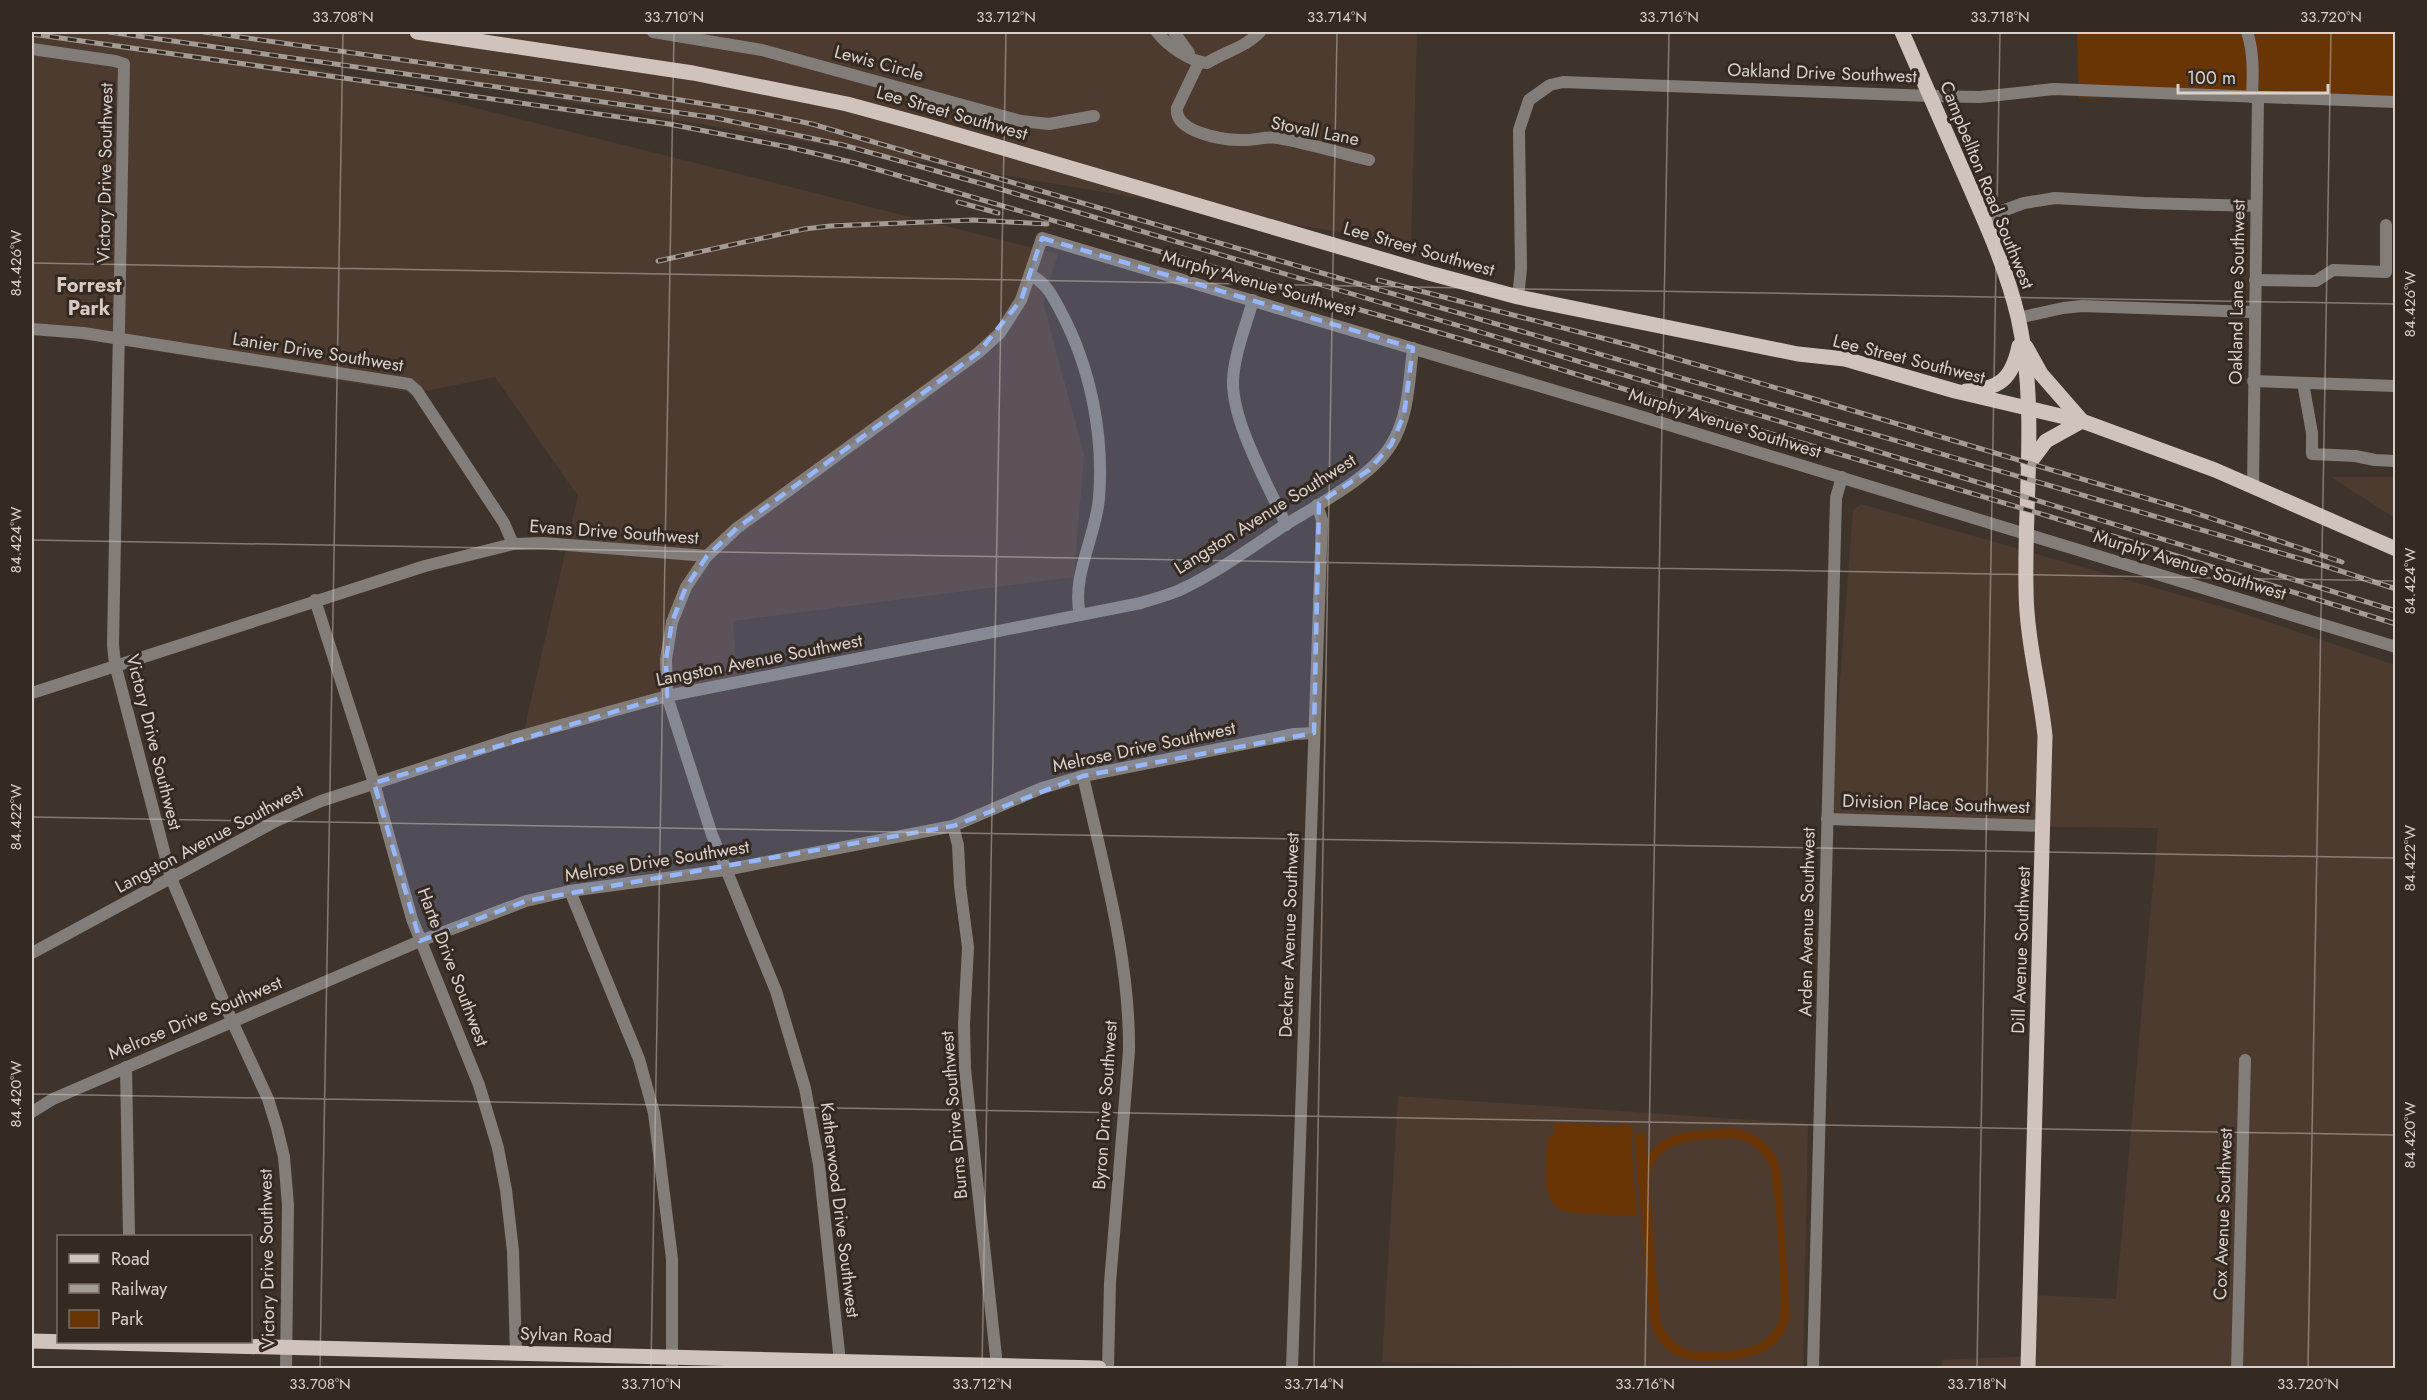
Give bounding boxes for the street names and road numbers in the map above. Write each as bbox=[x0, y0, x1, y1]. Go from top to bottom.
street label: Lewis Circle bbox=[831, 39, 927, 87]
street label: Oakland Drive Southwest bbox=[1727, 57, 1918, 89]
street label: Campbellton Road Southwest bbox=[1933, 77, 2041, 293]
street label: Lee Street Southwest bbox=[873, 79, 1031, 147]
street label: Victory Drive Southwest bbox=[90, 82, 120, 263]
street label: Stovall Lane bbox=[1269, 110, 1361, 152]
street label: Oakland Lane Southwest bbox=[2222, 199, 2252, 385]
street label: Lee Street Southwest bbox=[1340, 215, 1498, 283]
street label: Murphy Avenue Southwest bbox=[1159, 243, 1359, 323]
street label: Lanier Drive Southwest bbox=[231, 326, 406, 378]
street label: Lee Street Southwest bbox=[1830, 328, 1988, 391]
street label: Murphy Avenue Southwest bbox=[1625, 381, 1825, 465]
street label: Langston Avenue Southwest bbox=[1169, 447, 1361, 581]
street label: Evans Drive Southwest bbox=[528, 513, 700, 551]
street label: Murphy Avenue Southwest bbox=[2090, 523, 2290, 607]
street label: Langston Avenue Southwest bbox=[654, 627, 865, 693]
street label: Victory Drive Southwest bbox=[120, 651, 189, 833]
street label: Melrose Drive Southwest bbox=[1050, 715, 1239, 779]
street label: Langston Avenue Southwest bbox=[110, 778, 308, 900]
street label: Division Place Southwest bbox=[1842, 788, 2031, 820]
street label: Arden Avenue Southwest bbox=[1792, 826, 1822, 1017]
street label: Deckner Avenue Southwest bbox=[1272, 831, 1306, 1038]
street label: Melrose Drive Southwest bbox=[563, 833, 752, 888]
street label: Dill Avenue Southwest bbox=[2005, 865, 2037, 1034]
street label: Harte Drive Southwest bbox=[411, 884, 495, 1051]
street label: Melrose Drive Southwest bbox=[104, 969, 287, 1066]
street label: Byron Drive Southwest bbox=[1086, 1019, 1124, 1191]
street label: Burns Drive Southwest bbox=[934, 1029, 974, 1200]
street label: Katherwood Drive Southwest bbox=[814, 1101, 866, 1320]
street label: Cox Avenue Southwest bbox=[2207, 1127, 2239, 1300]
street label: Victory Drive Southwest bbox=[252, 1168, 282, 1349]
street label: Sylvan Road bbox=[519, 1320, 613, 1350]

